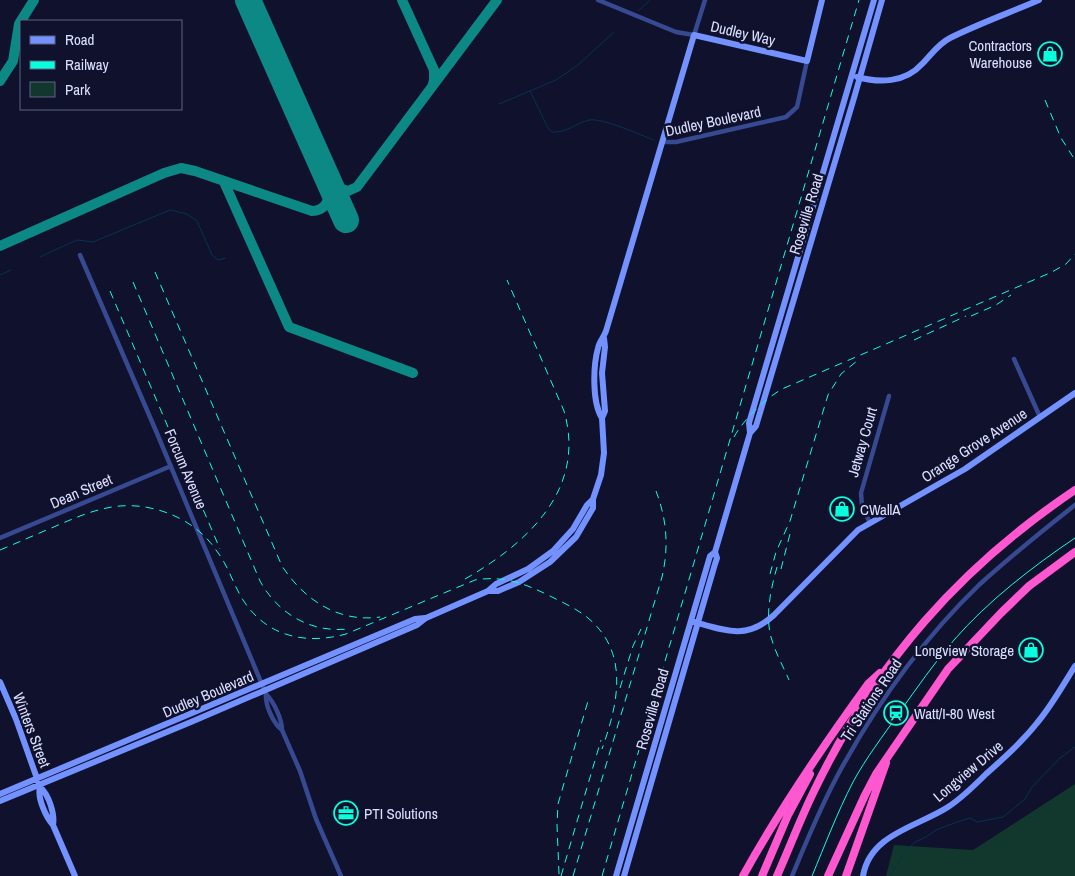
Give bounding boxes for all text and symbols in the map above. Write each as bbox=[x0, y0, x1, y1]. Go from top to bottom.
street label: Dudley Way bbox=[709, 15, 778, 51]
legend bbox=[20, 20, 182, 110]
text: Road bbox=[65, 29, 94, 50]
place label: Contractors Warehouse bbox=[968, 35, 1032, 73]
shop icon: Contractors Warehouse bbox=[1037, 41, 1063, 67]
text: Railway bbox=[65, 54, 110, 75]
text: Park bbox=[65, 79, 91, 100]
street label: Dudley Boulevard bbox=[663, 101, 763, 141]
street label: Roseville Road bbox=[784, 171, 828, 257]
street label: Orange Grove Avenue bbox=[917, 403, 1031, 487]
street label: Jetway Court bbox=[842, 404, 882, 479]
street label: Forcum Avenue bbox=[160, 426, 212, 513]
street label: Dean Street bbox=[47, 468, 116, 513]
shop icon: CWallA bbox=[829, 496, 855, 522]
place label: CWallA bbox=[860, 499, 901, 520]
shop icon: Longview Storage bbox=[1018, 637, 1044, 663]
place label: Longview Storage bbox=[915, 640, 1014, 661]
street label: Tri Stations Road bbox=[835, 654, 907, 746]
street label: Dudley Boulevard bbox=[159, 665, 257, 723]
street label: Roseville Road bbox=[630, 666, 674, 752]
street label: Winters Street bbox=[8, 690, 56, 771]
station icon: Watt/I-80 West bbox=[883, 700, 909, 726]
place label: Watt/I-80 West bbox=[914, 703, 995, 724]
street label: Longview Drive bbox=[929, 735, 1008, 807]
office icon: PTI Solutions bbox=[333, 800, 359, 826]
place label: PTI Solutions bbox=[364, 803, 438, 824]

